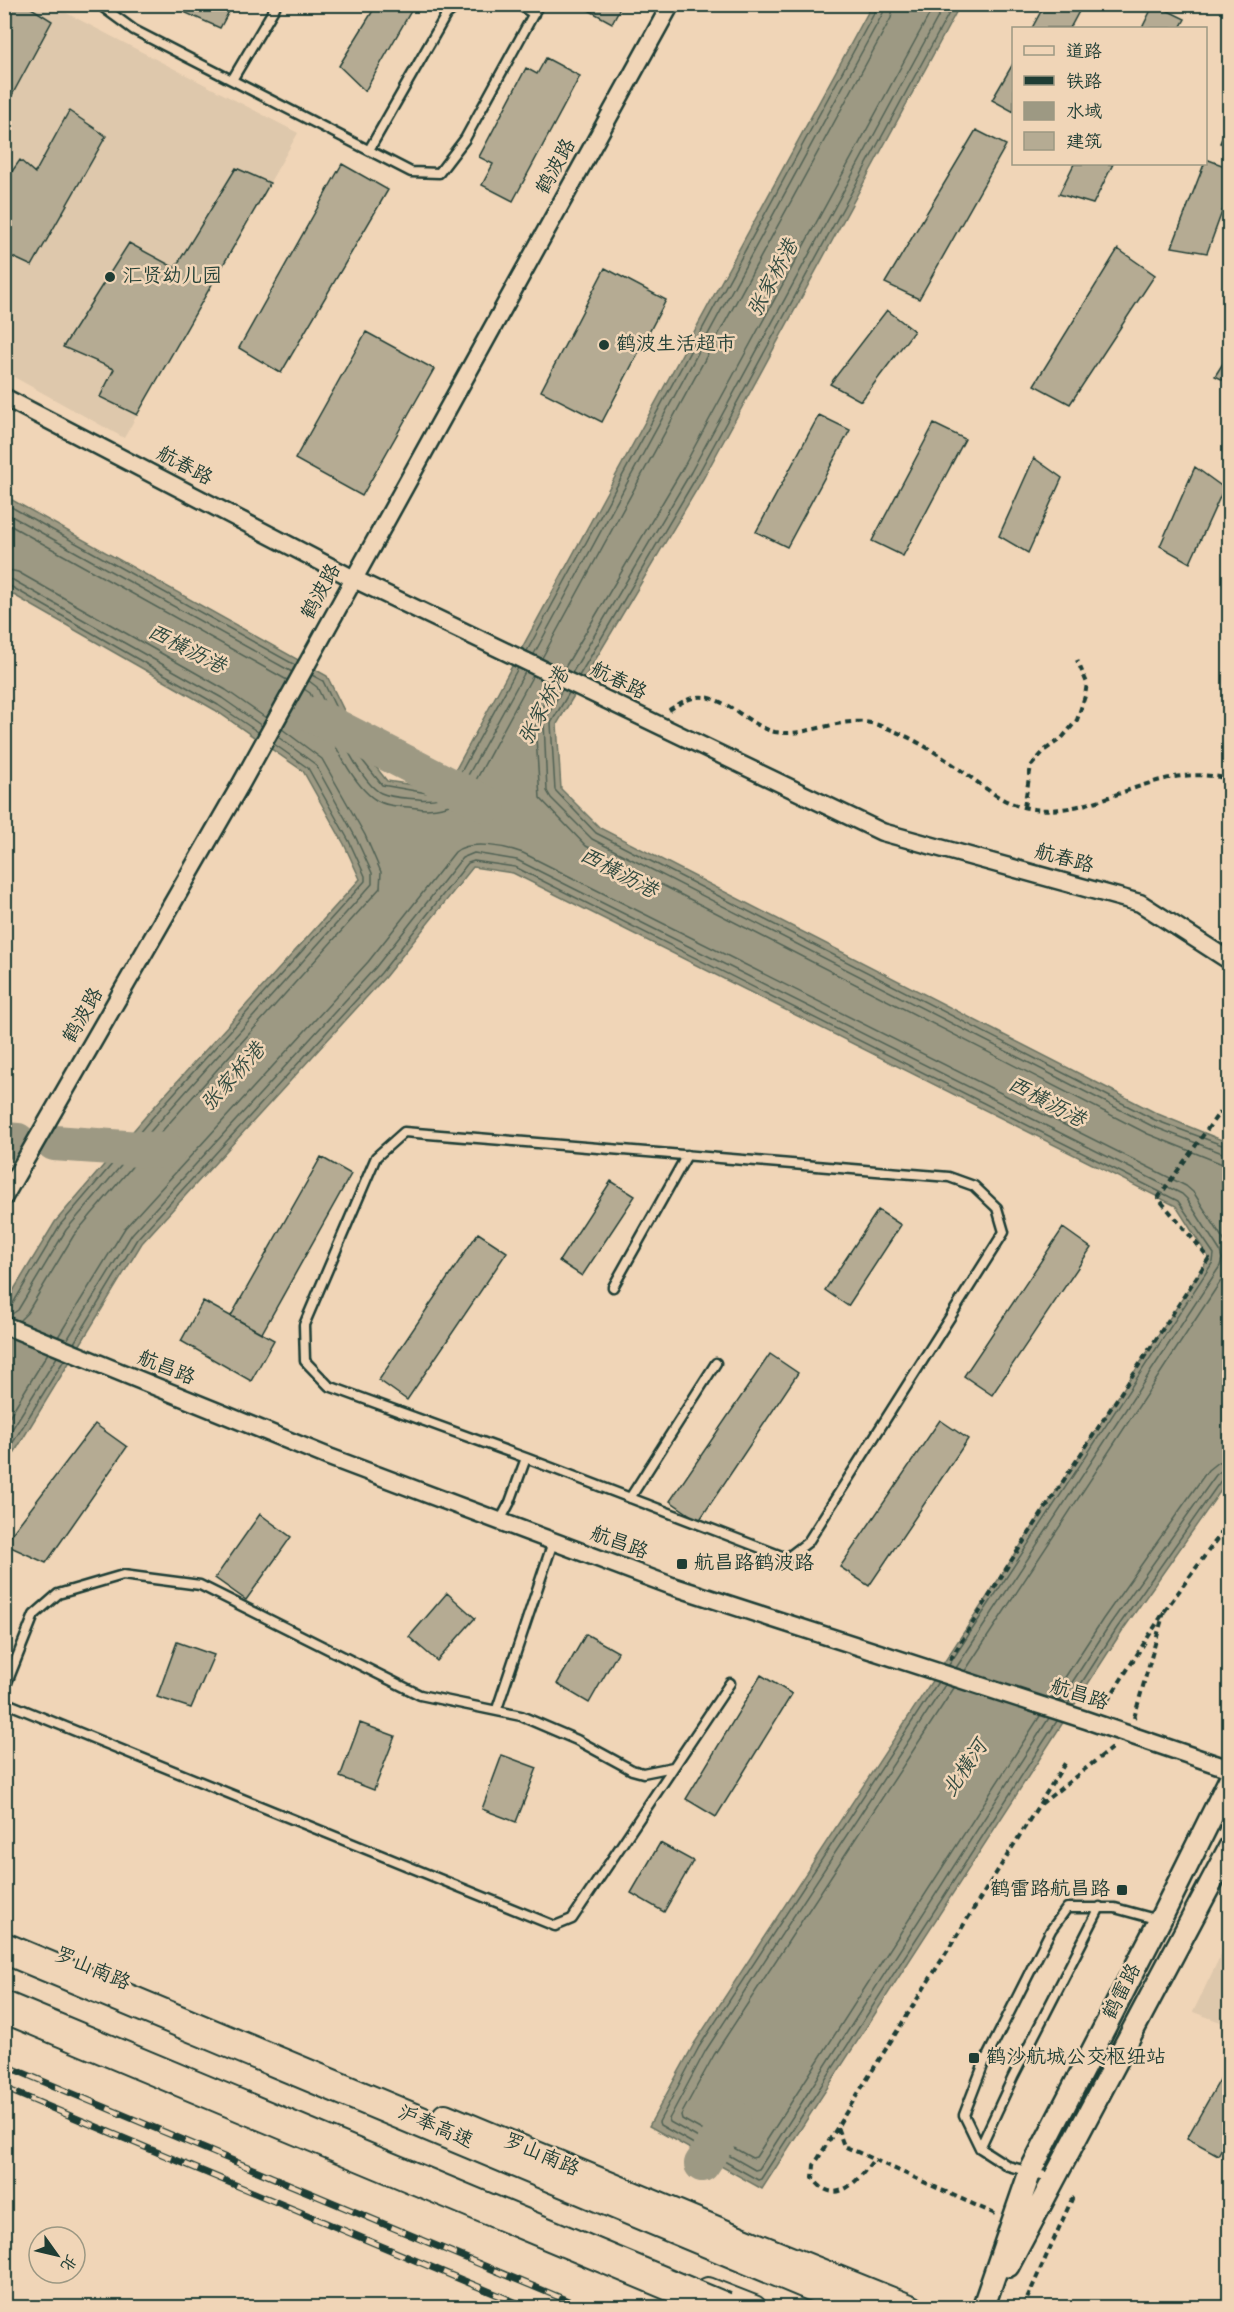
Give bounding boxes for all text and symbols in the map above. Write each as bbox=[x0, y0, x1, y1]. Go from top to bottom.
legend bbox=[1012, 27, 1207, 165]
text: 道路 bbox=[1066, 40, 1102, 66]
text: 铁路 bbox=[1066, 70, 1102, 96]
text: 水域 bbox=[1066, 100, 1102, 126]
text: 建筑 bbox=[1066, 130, 1102, 156]
street label: 鹤波路 bbox=[530, 133, 585, 200]
water label: 张家桥港 bbox=[741, 233, 808, 323]
place label: 汇贤幼儿园 bbox=[122, 263, 222, 292]
marker: 汇贤幼儿园 bbox=[103, 270, 117, 284]
place label: 鹤波生活超市 bbox=[616, 331, 736, 360]
marker: 鹤波生活超市 bbox=[597, 338, 611, 352]
street label: 航春路 bbox=[151, 440, 218, 494]
street label: 鹤波路 bbox=[295, 558, 350, 625]
water label: 西横沥港 bbox=[142, 618, 232, 683]
street label: 航春路 bbox=[585, 656, 652, 709]
water label: 张家桥港 bbox=[512, 661, 579, 751]
street label: 航春路 bbox=[1031, 838, 1098, 882]
water label: 西横沥港 bbox=[574, 841, 664, 908]
street label: 鹤波路 bbox=[56, 982, 112, 1049]
water label: 张家桥港 bbox=[195, 1035, 275, 1119]
water label: 西横沥港 bbox=[1002, 1070, 1092, 1137]
street label: 航昌路 bbox=[133, 1344, 200, 1394]
street label: 航昌路 bbox=[586, 1520, 653, 1568]
place label: 航昌路鹤波路 bbox=[694, 1550, 815, 1579]
marker: 航昌路鹤波路 bbox=[675, 1557, 689, 1571]
street label: 航昌路 bbox=[1046, 1673, 1113, 1719]
water label: 北横河 bbox=[936, 1732, 998, 1804]
place label: 鹤雷路航昌路 bbox=[990, 1876, 1111, 1905]
marker: 鹤雷路航昌路 bbox=[1115, 1883, 1129, 1897]
street label: 罗山南路 bbox=[50, 1941, 135, 1999]
street label: 鹤雷路 bbox=[1096, 1958, 1150, 2025]
place label: 鹤沙航城公交枢纽站 bbox=[986, 2044, 1166, 2073]
marker: 鹤沙航城公交枢纽站 bbox=[967, 2051, 981, 2065]
street label: 沪奉高速 bbox=[393, 2099, 477, 2157]
street label: 罗山南路 bbox=[499, 2127, 584, 2185]
north arrow bbox=[27, 2225, 87, 2285]
text: 北 bbox=[53, 2249, 82, 2276]

